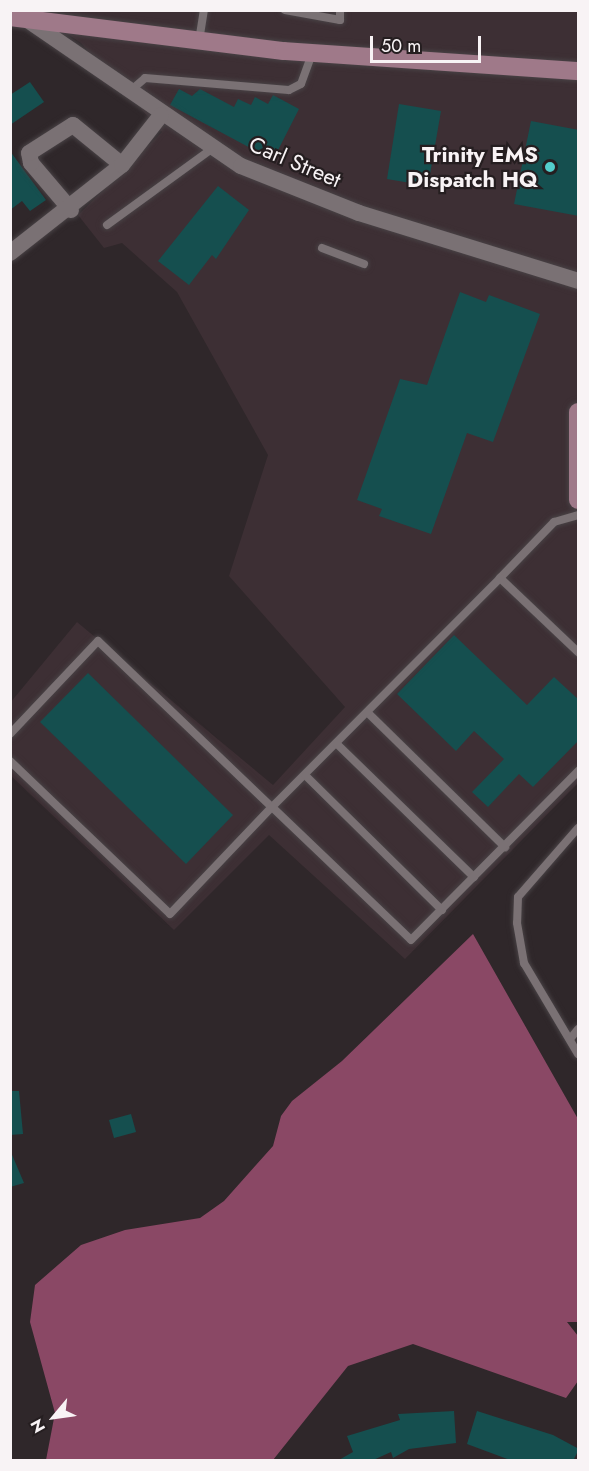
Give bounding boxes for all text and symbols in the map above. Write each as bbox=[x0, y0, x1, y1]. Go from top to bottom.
scale bar bbox=[373, 24, 484, 62]
text: 50 m bbox=[381, 33, 421, 59]
street label: Carl Street bbox=[245, 131, 345, 193]
place label: Trinity EMS Dispatch HQ bbox=[407, 141, 538, 192]
marker: Trinity EMS Dispatch HQ bbox=[543, 160, 557, 174]
north arrow bbox=[24, 1387, 84, 1447]
text: N bbox=[25, 1415, 51, 1437]

